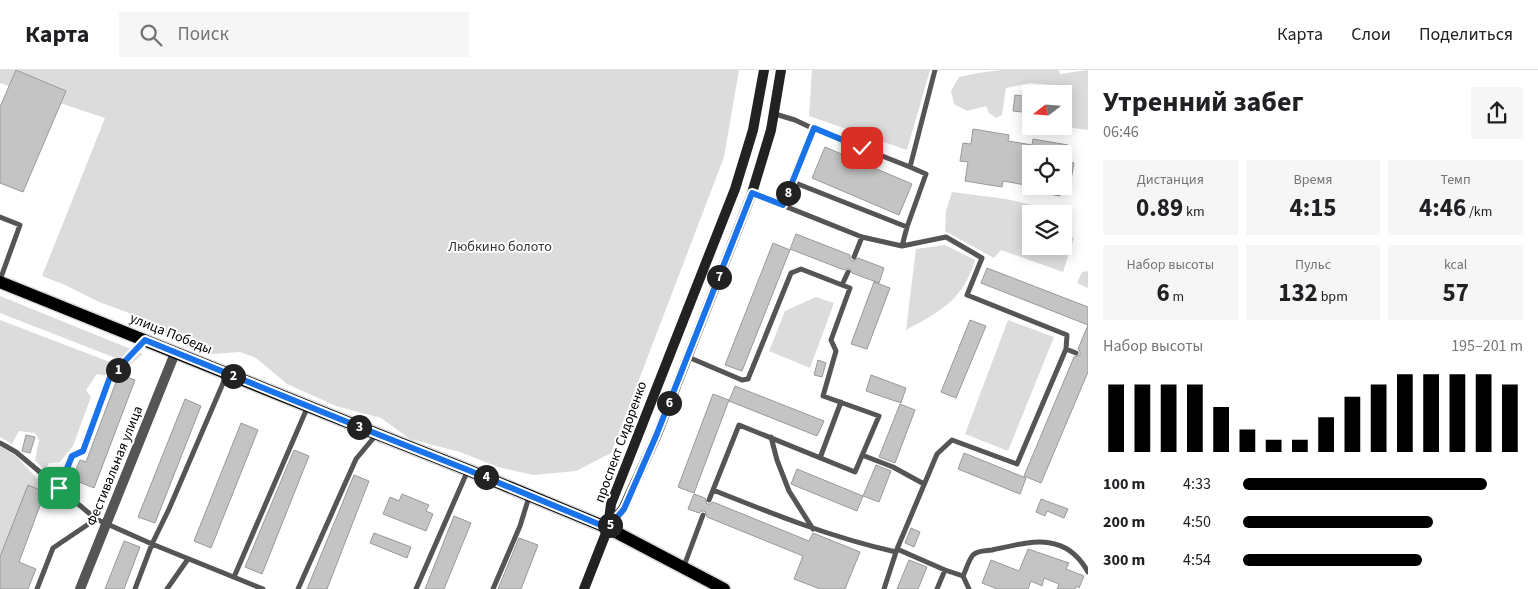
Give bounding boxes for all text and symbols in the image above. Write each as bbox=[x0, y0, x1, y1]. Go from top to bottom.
search box bbox=[119, 12, 469, 57]
text: Карта bbox=[25, 17, 89, 52]
icon: search bbox=[137, 21, 165, 49]
text: Поиск bbox=[177, 21, 229, 48]
text: Карта bbox=[1277, 22, 1323, 47]
text: Слои bbox=[1351, 22, 1391, 47]
text: Поделиться bbox=[1419, 22, 1513, 47]
text: Утренний забег bbox=[1103, 82, 1304, 122]
north arrow bbox=[1022, 85, 1072, 135]
map controls bbox=[1022, 85, 1072, 255]
button: share bbox=[1471, 87, 1523, 139]
text: 06:46 bbox=[1103, 121, 1139, 143]
pin bbox=[841, 127, 883, 169]
icon: check bbox=[848, 134, 876, 162]
button: locate bbox=[1022, 145, 1072, 195]
text: Дистанция bbox=[1137, 170, 1204, 190]
text: Время bbox=[1293, 170, 1333, 190]
text: Темп bbox=[1441, 170, 1471, 190]
pin: 8 bbox=[776, 180, 800, 206]
text: 8 bbox=[785, 183, 792, 203]
text: 0.89 bbox=[1136, 190, 1183, 226]
text: 4:15 bbox=[1289, 190, 1337, 226]
text: 4:46 bbox=[1419, 190, 1466, 226]
text: km bbox=[1183, 202, 1205, 222]
text: /km bbox=[1466, 202, 1492, 222]
button: layers bbox=[1022, 205, 1072, 255]
park label: Любкино болото bbox=[448, 237, 552, 257]
text: Набор высоты bbox=[1126, 255, 1214, 275]
text: Пульс bbox=[1295, 255, 1331, 275]
text: kcal bbox=[1444, 255, 1467, 275]
pin: 7 bbox=[706, 264, 732, 290]
text: 7 bbox=[716, 267, 723, 287]
text: 6 bbox=[1157, 275, 1170, 311]
text: 132 bbox=[1278, 275, 1318, 311]
text: 57 bbox=[1442, 275, 1469, 311]
text: m bbox=[1170, 287, 1184, 307]
text: bpm bbox=[1318, 287, 1348, 307]
street label: улица Победы bbox=[127, 308, 215, 360]
text: Набор высоты bbox=[1103, 335, 1203, 357]
text: 195–201 m bbox=[1451, 335, 1523, 357]
pin: 1 bbox=[106, 358, 130, 382]
text: 1 bbox=[115, 360, 122, 380]
pin: 2 bbox=[220, 364, 246, 388]
text: 2 bbox=[230, 366, 237, 386]
street label: проспект Сидоренко bbox=[590, 378, 652, 506]
pin: 6 bbox=[656, 390, 682, 416]
text: 6 bbox=[666, 393, 673, 413]
street label: Фестивальная улица bbox=[82, 403, 148, 529]
pin: 3 bbox=[346, 414, 372, 440]
text: 3 bbox=[356, 417, 363, 437]
pin: 4 bbox=[474, 464, 498, 490]
pin bbox=[38, 467, 80, 509]
text: 4 bbox=[483, 467, 490, 487]
text: 100 m bbox=[1103, 473, 1145, 495]
text: 4:33 bbox=[1183, 473, 1211, 495]
icon: arrive bbox=[45, 474, 73, 502]
text: 200 m bbox=[1103, 511, 1145, 533]
text: 4:50 bbox=[1183, 511, 1211, 533]
pin: 5 bbox=[598, 512, 622, 538]
text: 5 bbox=[607, 515, 614, 535]
text: 300 m bbox=[1103, 549, 1145, 571]
text: 4:54 bbox=[1183, 549, 1211, 571]

